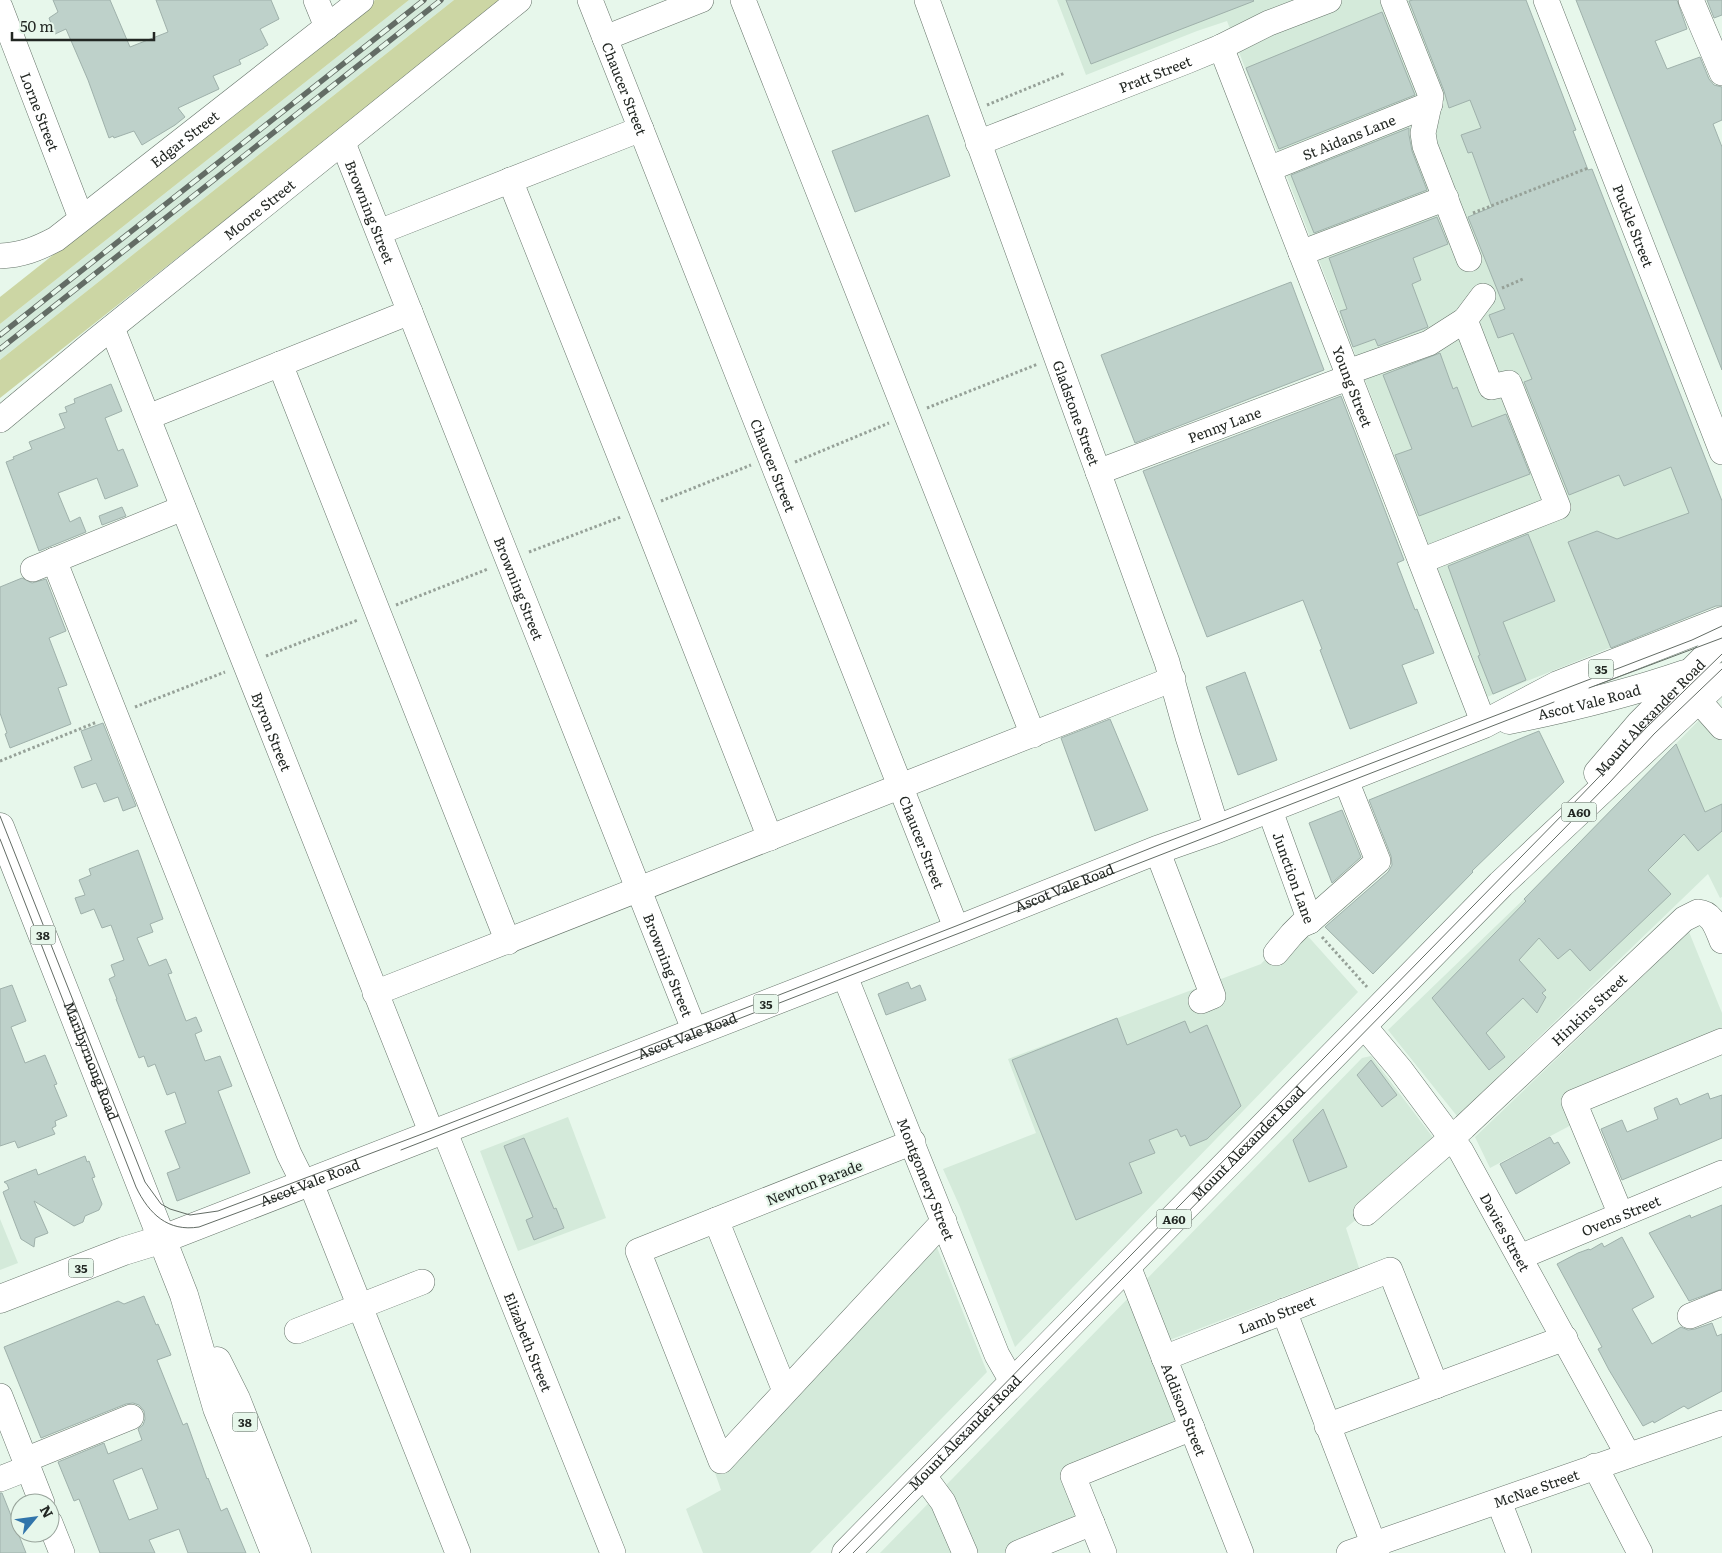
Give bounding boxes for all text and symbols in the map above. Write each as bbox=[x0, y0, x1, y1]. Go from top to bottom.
scale bar bbox=[12, 10, 155, 42]
text: 50 m bbox=[20, 14, 54, 37]
street label: Chaucer Street bbox=[597, 39, 652, 138]
street label: Pratt Street bbox=[1116, 50, 1195, 97]
street label: Lorne Street bbox=[16, 69, 64, 154]
street label: Edgar Street bbox=[146, 105, 223, 172]
street label: St Aidans Lane bbox=[1299, 109, 1398, 165]
street label: Browning Street bbox=[341, 157, 400, 267]
street label: Moore Street bbox=[219, 174, 299, 244]
street label: Puckle Street bbox=[1609, 181, 1659, 270]
street label: Young Street bbox=[1328, 343, 1378, 430]
street label: Gladstone Street bbox=[1048, 357, 1105, 468]
street label: Penny Lane bbox=[1185, 401, 1264, 447]
street label: Chaucer Street bbox=[746, 416, 801, 515]
street label: Browning Street bbox=[490, 534, 549, 643]
street label: Mount Alexander Road bbox=[1590, 654, 1710, 780]
road number: 35 bbox=[1588, 660, 1614, 679]
street label: Ascot Vale Road bbox=[1536, 679, 1643, 724]
street label: Byron Street bbox=[247, 689, 297, 774]
street label: Chaucer Street bbox=[895, 792, 950, 892]
road number: A60 bbox=[1562, 802, 1596, 822]
street label: Junction Lane bbox=[1269, 829, 1320, 926]
street label: Ascot Vale Road bbox=[1011, 858, 1117, 916]
street label: Browning Street bbox=[639, 910, 698, 1020]
road number: 38 bbox=[30, 926, 56, 944]
street label: Hinkins Street bbox=[1546, 968, 1631, 1050]
road number: 35 bbox=[754, 994, 778, 1014]
street label: Maribyrnong Road bbox=[59, 998, 124, 1123]
street label: Ascot Vale Road bbox=[634, 1006, 740, 1064]
street label: Mount Alexander Road bbox=[1187, 1081, 1309, 1205]
street label: Montgomery Street bbox=[893, 1115, 960, 1244]
street label: Ascot Vale Road bbox=[257, 1153, 363, 1210]
street label: Newton Parade bbox=[763, 1154, 865, 1210]
street label: Davies Street bbox=[1476, 1189, 1535, 1275]
street label: Ovens Street bbox=[1578, 1190, 1664, 1241]
road number: A60 bbox=[1156, 1210, 1192, 1228]
road number: 35 bbox=[68, 1258, 94, 1278]
street label: Elizabeth Street bbox=[500, 1289, 558, 1395]
street label: Lamb Street bbox=[1235, 1290, 1318, 1338]
street label: Addison Street bbox=[1157, 1360, 1212, 1459]
street label: Mount Alexander Road bbox=[903, 1370, 1025, 1494]
road number: 38 bbox=[232, 1412, 258, 1431]
street label: McNae Street bbox=[1490, 1464, 1582, 1512]
north arrow bbox=[10, 1493, 60, 1543]
text: N bbox=[36, 1501, 59, 1521]

